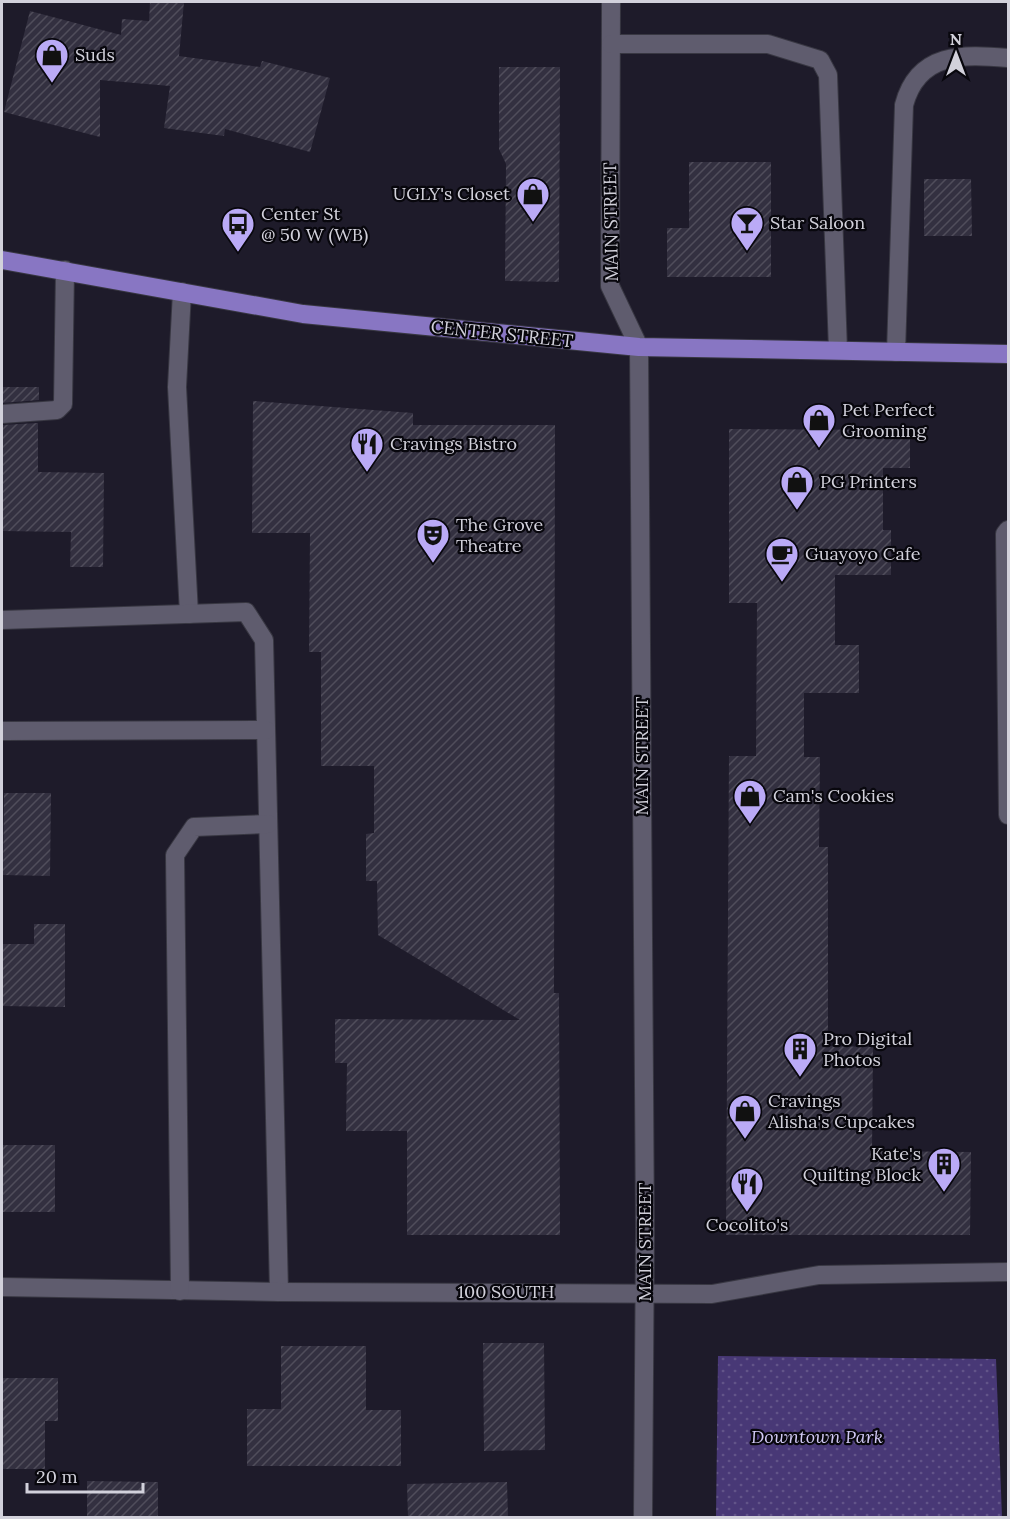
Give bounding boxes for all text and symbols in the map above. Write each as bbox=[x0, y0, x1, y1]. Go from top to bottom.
north arrow bbox=[926, 24, 986, 84]
text: N bbox=[950, 29, 962, 49]
shop icon: Suds bbox=[34, 37, 70, 84]
place label: Suds bbox=[75, 43, 115, 66]
street label: MAIN STREET bbox=[598, 162, 623, 282]
shop icon: UGLY's Closet bbox=[515, 176, 551, 223]
place label: UGLY's Closet bbox=[393, 182, 510, 205]
place label: Center St @ 50 W (WB) bbox=[261, 202, 368, 246]
bar icon: Star Saloon bbox=[729, 205, 765, 252]
bus stop icon: Center St @ 50 W (WB) bbox=[220, 206, 256, 253]
place label: Star Saloon bbox=[770, 211, 865, 234]
street label: CENTER STREET bbox=[430, 315, 575, 352]
place label: Pet Perfect Grooming bbox=[842, 398, 934, 442]
shop icon: Pet Perfect Grooming bbox=[801, 402, 837, 449]
restaurant icon: Cravings Bistro bbox=[349, 426, 385, 473]
place label: Cravings Bistro bbox=[390, 432, 517, 455]
shop icon: PG Printers bbox=[779, 464, 815, 511]
place label: PG Printers bbox=[820, 470, 917, 493]
place label: The Grove Theatre bbox=[456, 513, 544, 557]
theatre icon: The Grove Theatre bbox=[415, 517, 451, 564]
cafe icon: Guayoyo Cafe bbox=[764, 536, 800, 583]
place label: Guayoyo Cafe bbox=[805, 542, 921, 565]
street label: MAIN STREET bbox=[630, 696, 653, 816]
shop icon: Cam's Cookies bbox=[732, 778, 768, 825]
place label: Cam's Cookies bbox=[773, 784, 894, 807]
place label: Pro Digital Photos bbox=[823, 1027, 912, 1071]
building icon: Pro Digital Photos bbox=[782, 1031, 818, 1078]
place label: Cravings Alisha's Cupcakes bbox=[767, 1089, 915, 1133]
shop icon: Cravings Alisha's Cupcakes bbox=[727, 1093, 763, 1140]
place label: Kate's Quilting Block bbox=[803, 1142, 921, 1186]
building icon: Kate's Quilting Block bbox=[926, 1146, 962, 1193]
restaurant icon: Cocolito's bbox=[729, 1166, 765, 1213]
street label: MAIN STREET bbox=[633, 1182, 656, 1302]
place label: Cocolito's bbox=[706, 1213, 788, 1236]
street label: 100 SOUTH bbox=[457, 1280, 555, 1303]
park label: Downtown Park bbox=[751, 1425, 883, 1448]
scale bar bbox=[27, 1456, 142, 1494]
text: 20 m bbox=[36, 1465, 78, 1488]

